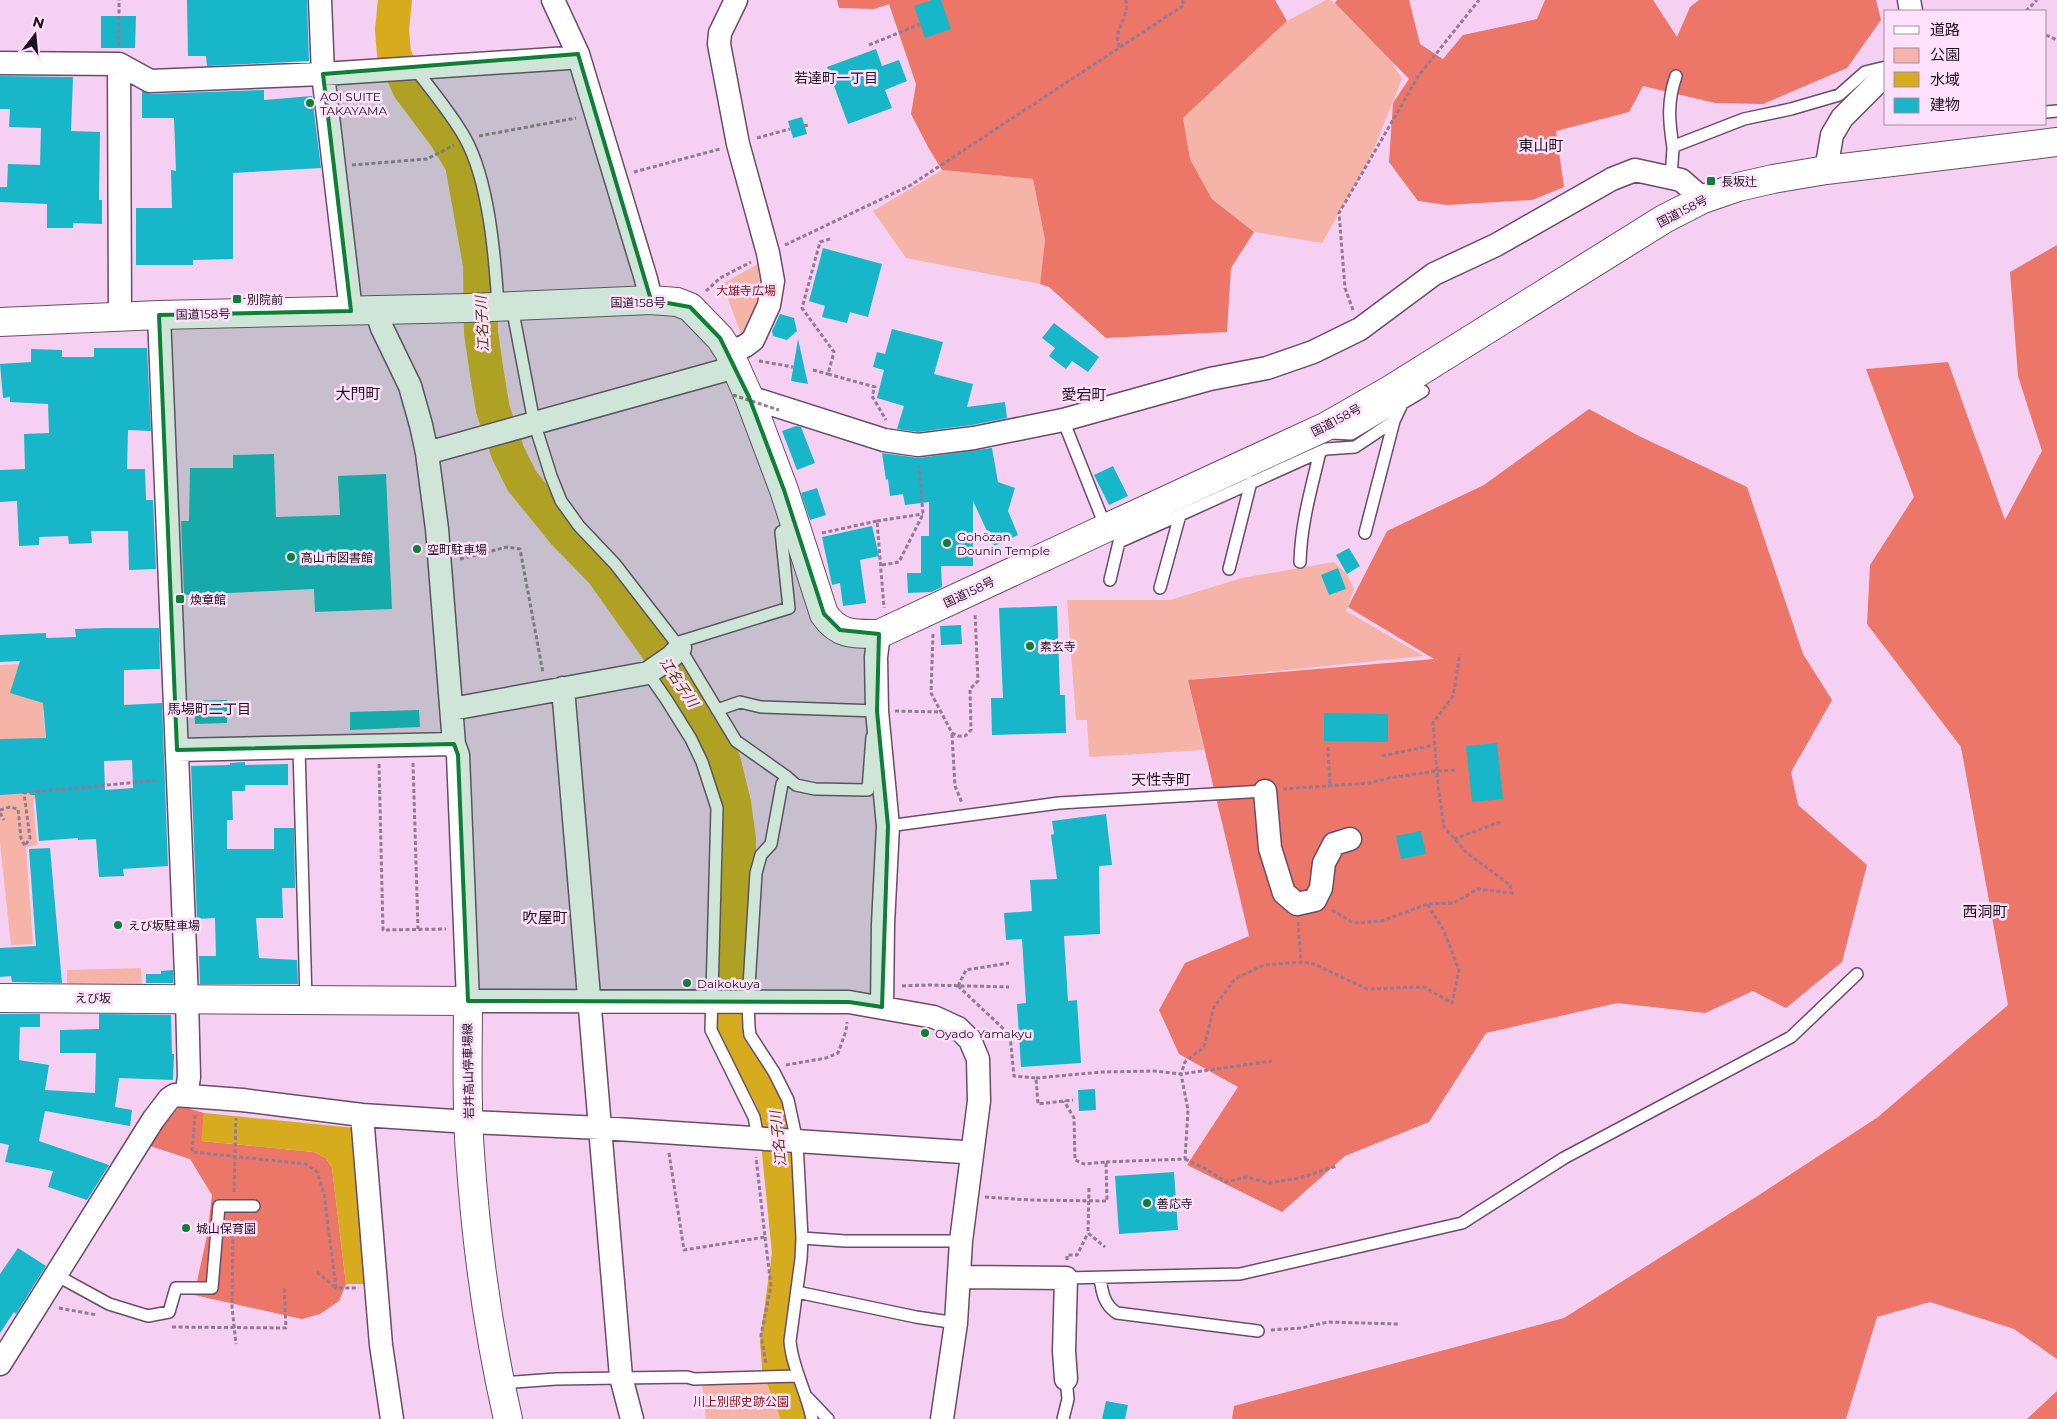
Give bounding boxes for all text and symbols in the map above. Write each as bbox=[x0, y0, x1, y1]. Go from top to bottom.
north arrow bbox=[10, 10, 60, 60]
legend bbox=[1884, 10, 2047, 125]
text: N bbox=[31, 12, 47, 33]
text: 道路 bbox=[1930, 20, 1960, 39]
text: 公園 bbox=[1930, 45, 1960, 64]
district label: 若達町一丁目 bbox=[794, 69, 878, 87]
text: 水域 bbox=[1930, 70, 1960, 89]
place label: AOI SUITE TAKAYAMA bbox=[320, 89, 387, 118]
text: 建物 bbox=[1930, 95, 1960, 114]
marker: AOI SUITE TAKAYAMA bbox=[304, 97, 316, 109]
district label: 東山町 bbox=[1518, 136, 1564, 155]
place label: 長坂辻 bbox=[1721, 174, 1757, 189]
marker: 長坂辻 bbox=[1705, 175, 1717, 187]
street label: 国道158号 bbox=[1654, 192, 1710, 230]
park label: 大雄寺広場 bbox=[716, 283, 776, 298]
place label: 別院前 bbox=[247, 292, 283, 307]
marker: 別院前 bbox=[231, 293, 243, 305]
water label: 江名子川 bbox=[471, 294, 492, 352]
street label: 国道158号 bbox=[611, 295, 665, 310]
street label: 国道158号 bbox=[175, 306, 231, 322]
district label: 大門町 bbox=[335, 384, 381, 403]
district label: 愛宕町 bbox=[1061, 385, 1107, 404]
street label: 国道158号 bbox=[1308, 401, 1364, 439]
place label: Gohōzan Dounin Temple bbox=[957, 529, 1050, 558]
marker: Gohōzan Dounin Temple bbox=[941, 537, 953, 549]
place label: 空町駐車場 bbox=[427, 542, 487, 557]
marker: 空町駐車場 bbox=[411, 543, 423, 555]
place label: 高山市図書館 bbox=[301, 550, 373, 565]
marker: 高山市図書館 bbox=[285, 551, 297, 563]
street label: 国道158号 bbox=[941, 574, 997, 610]
place label: 煥章館 bbox=[190, 592, 226, 607]
marker: 煥章館 bbox=[174, 593, 186, 605]
place label: 素玄寺 bbox=[1040, 639, 1076, 654]
marker: 素玄寺 bbox=[1024, 640, 1036, 652]
water label: 江名子川 bbox=[656, 654, 703, 712]
district label: 馬場町二丁目 bbox=[167, 700, 251, 718]
district label: 天性寺町 bbox=[1131, 770, 1191, 789]
district label: 西洞町 bbox=[1962, 902, 2008, 921]
district label: 吹屋町 bbox=[522, 908, 568, 927]
place label: えび坂駐車場 bbox=[128, 918, 200, 933]
marker: えび坂駐車場 bbox=[112, 919, 124, 931]
place label: Daikokuya bbox=[697, 976, 760, 991]
marker: Daikokuya bbox=[681, 977, 693, 989]
street label: えび坂 bbox=[75, 990, 111, 1006]
street label: 岩井高山停車場線 bbox=[460, 1023, 476, 1119]
place label: Oyado Yamakyu bbox=[935, 1026, 1032, 1041]
marker: Oyado Yamakyu bbox=[919, 1027, 931, 1039]
water label: 江名子川 bbox=[766, 1108, 790, 1168]
place label: 善応寺 bbox=[1157, 1196, 1193, 1211]
marker: 善応寺 bbox=[1141, 1197, 1153, 1209]
place label: 城山保育園 bbox=[196, 1221, 256, 1236]
marker: 城山保育園 bbox=[180, 1222, 192, 1234]
park label: 川上別邸史跡公園 bbox=[693, 1394, 789, 1409]

